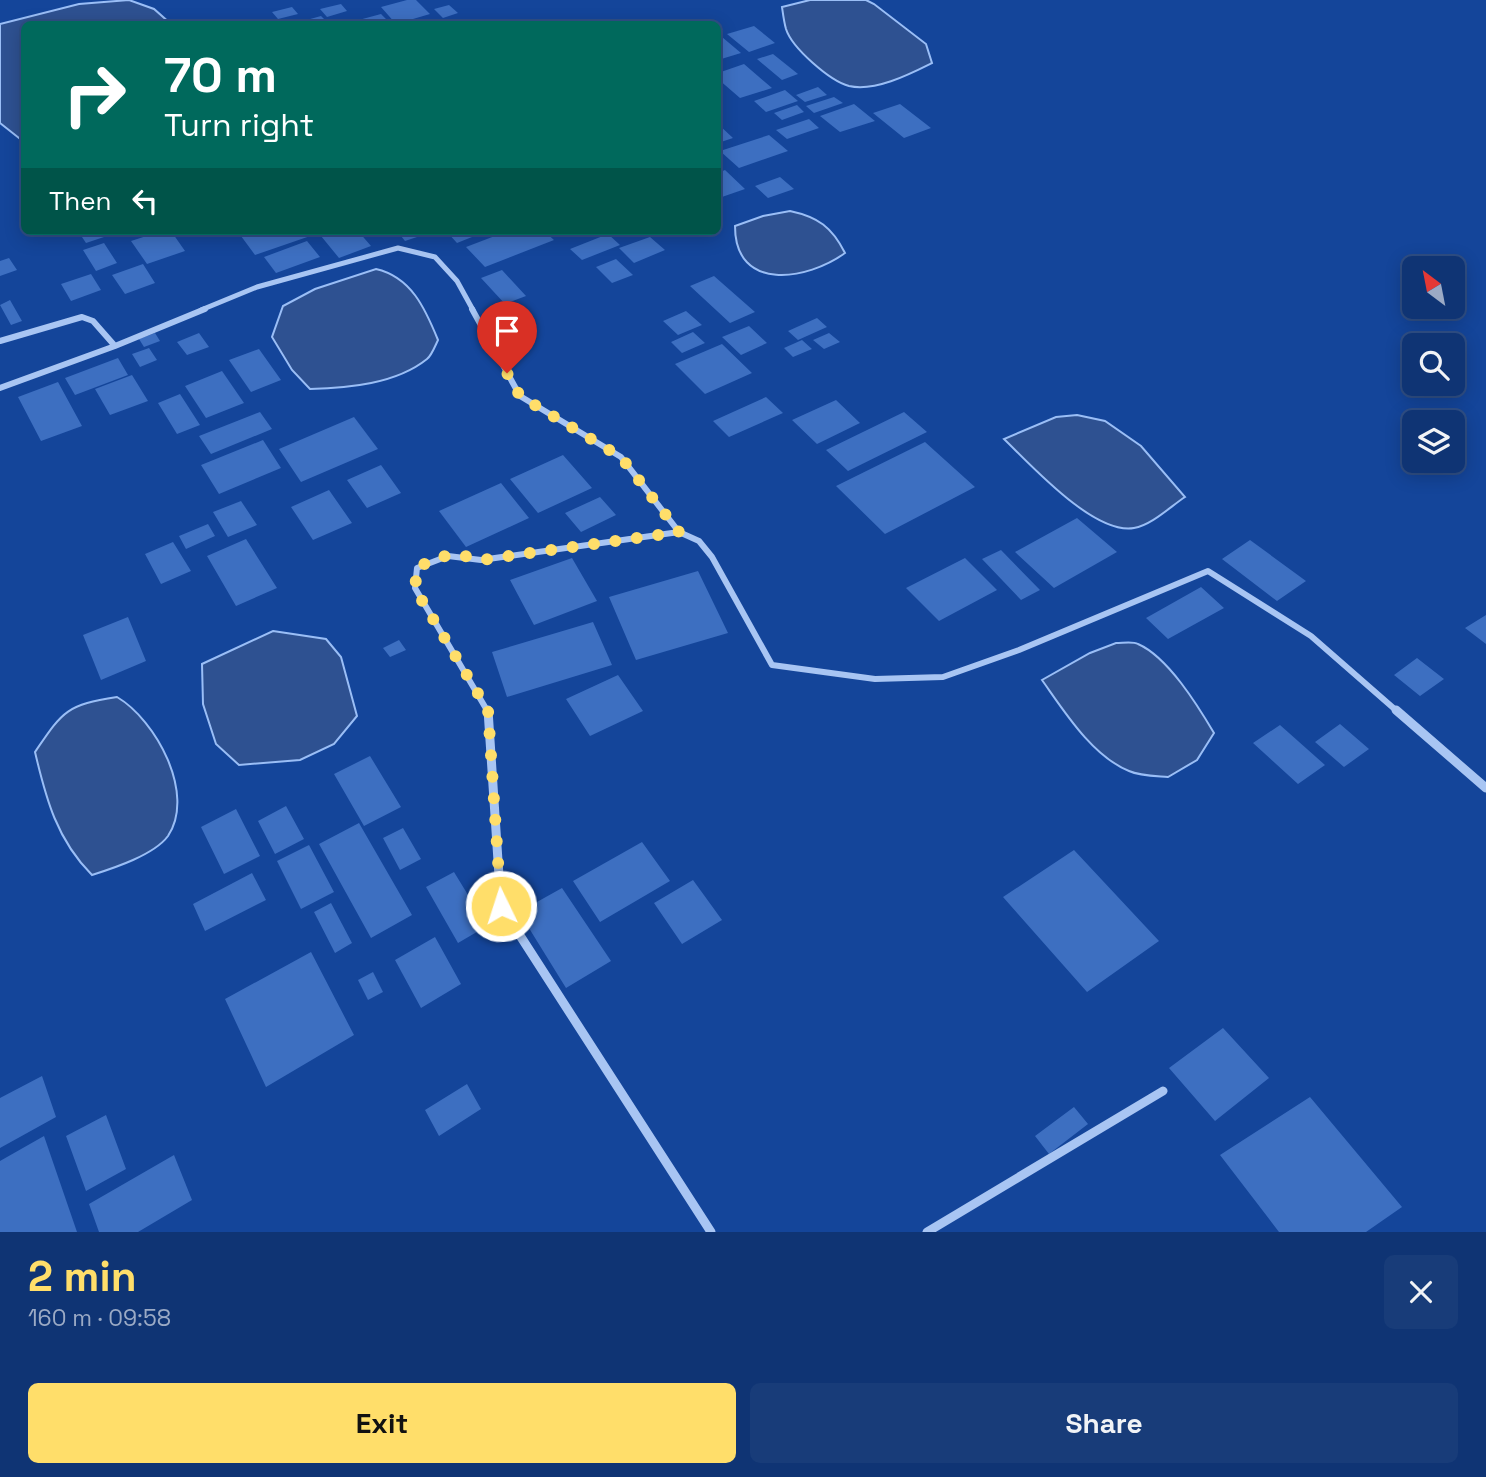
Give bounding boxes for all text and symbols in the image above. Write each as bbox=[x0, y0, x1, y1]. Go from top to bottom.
text: 70 m bbox=[164, 44, 277, 106]
icon: right bbox=[49, 49, 140, 140]
text: Turn right bbox=[164, 105, 314, 145]
icon: left bbox=[126, 182, 164, 220]
text: Then bbox=[49, 184, 112, 218]
north arrow bbox=[1402, 256, 1465, 318]
map controls bbox=[1402, 256, 1465, 473]
pin bbox=[477, 301, 537, 373]
icon: arrive bbox=[488, 312, 526, 350]
button: search bbox=[1402, 333, 1465, 396]
button: layers bbox=[1402, 410, 1465, 473]
position arrow bbox=[464, 869, 538, 943]
text: 2 min bbox=[28, 1250, 137, 1303]
button: close bbox=[1384, 1255, 1458, 1329]
text: 160 m · 09:58 bbox=[28, 1303, 171, 1333]
button: Exit bbox=[28, 1383, 736, 1463]
button: Share bbox=[750, 1383, 1458, 1463]

